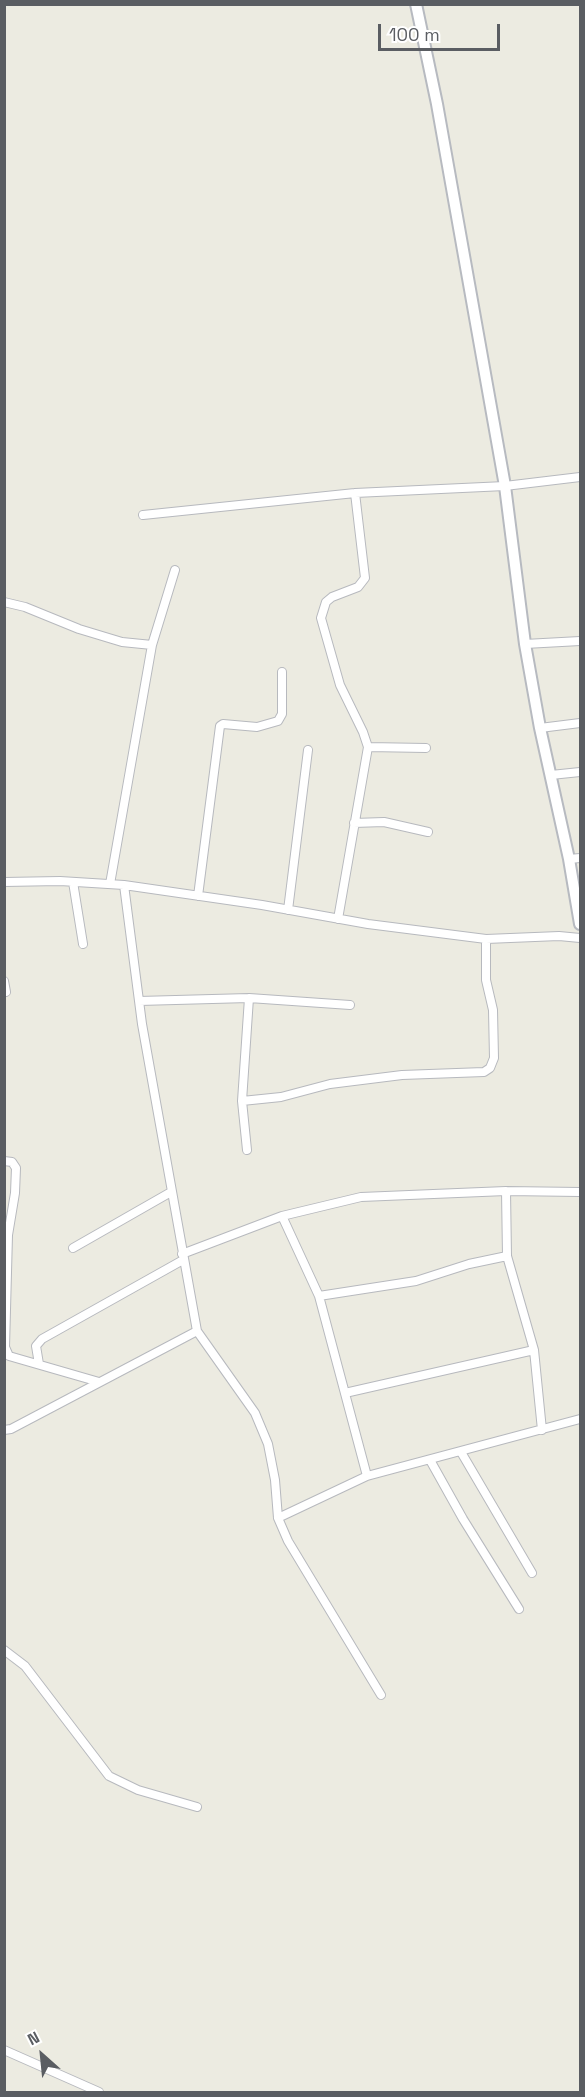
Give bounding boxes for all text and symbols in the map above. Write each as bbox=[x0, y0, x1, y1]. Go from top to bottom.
scale bar bbox=[381, 12, 502, 50]
text: 100 m bbox=[389, 23, 440, 46]
north arrow bbox=[12, 2025, 72, 2085]
text: N bbox=[24, 2027, 43, 2050]

